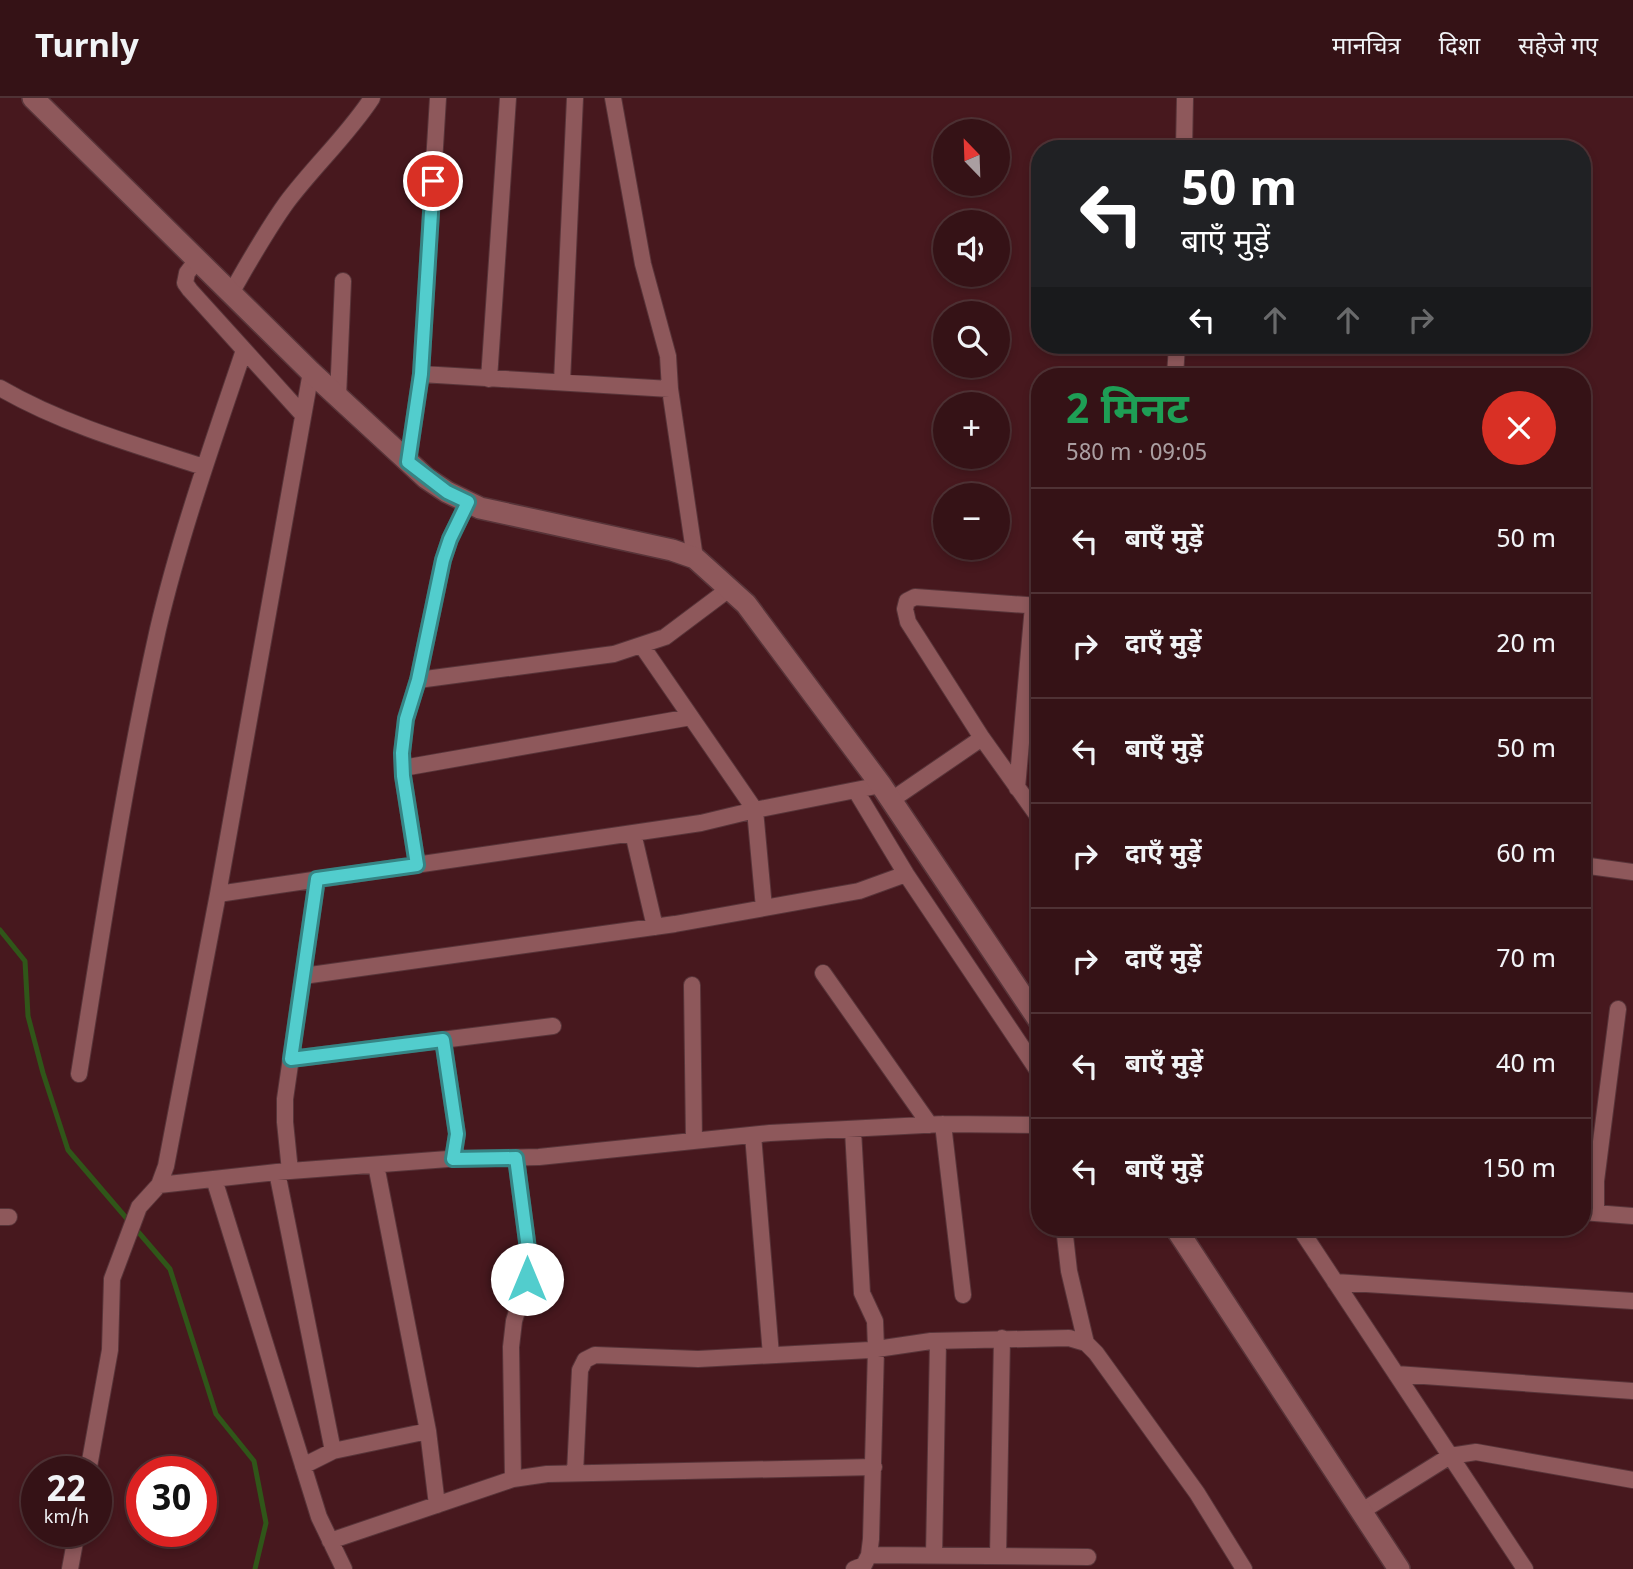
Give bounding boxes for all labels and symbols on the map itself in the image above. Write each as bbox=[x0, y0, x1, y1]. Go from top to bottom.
north arrow bbox=[933, 119, 1010, 196]
pin bbox=[403, 151, 463, 211]
position arrow bbox=[490, 1242, 564, 1316]
speed limit sign: 30 bbox=[126, 1456, 217, 1547]

